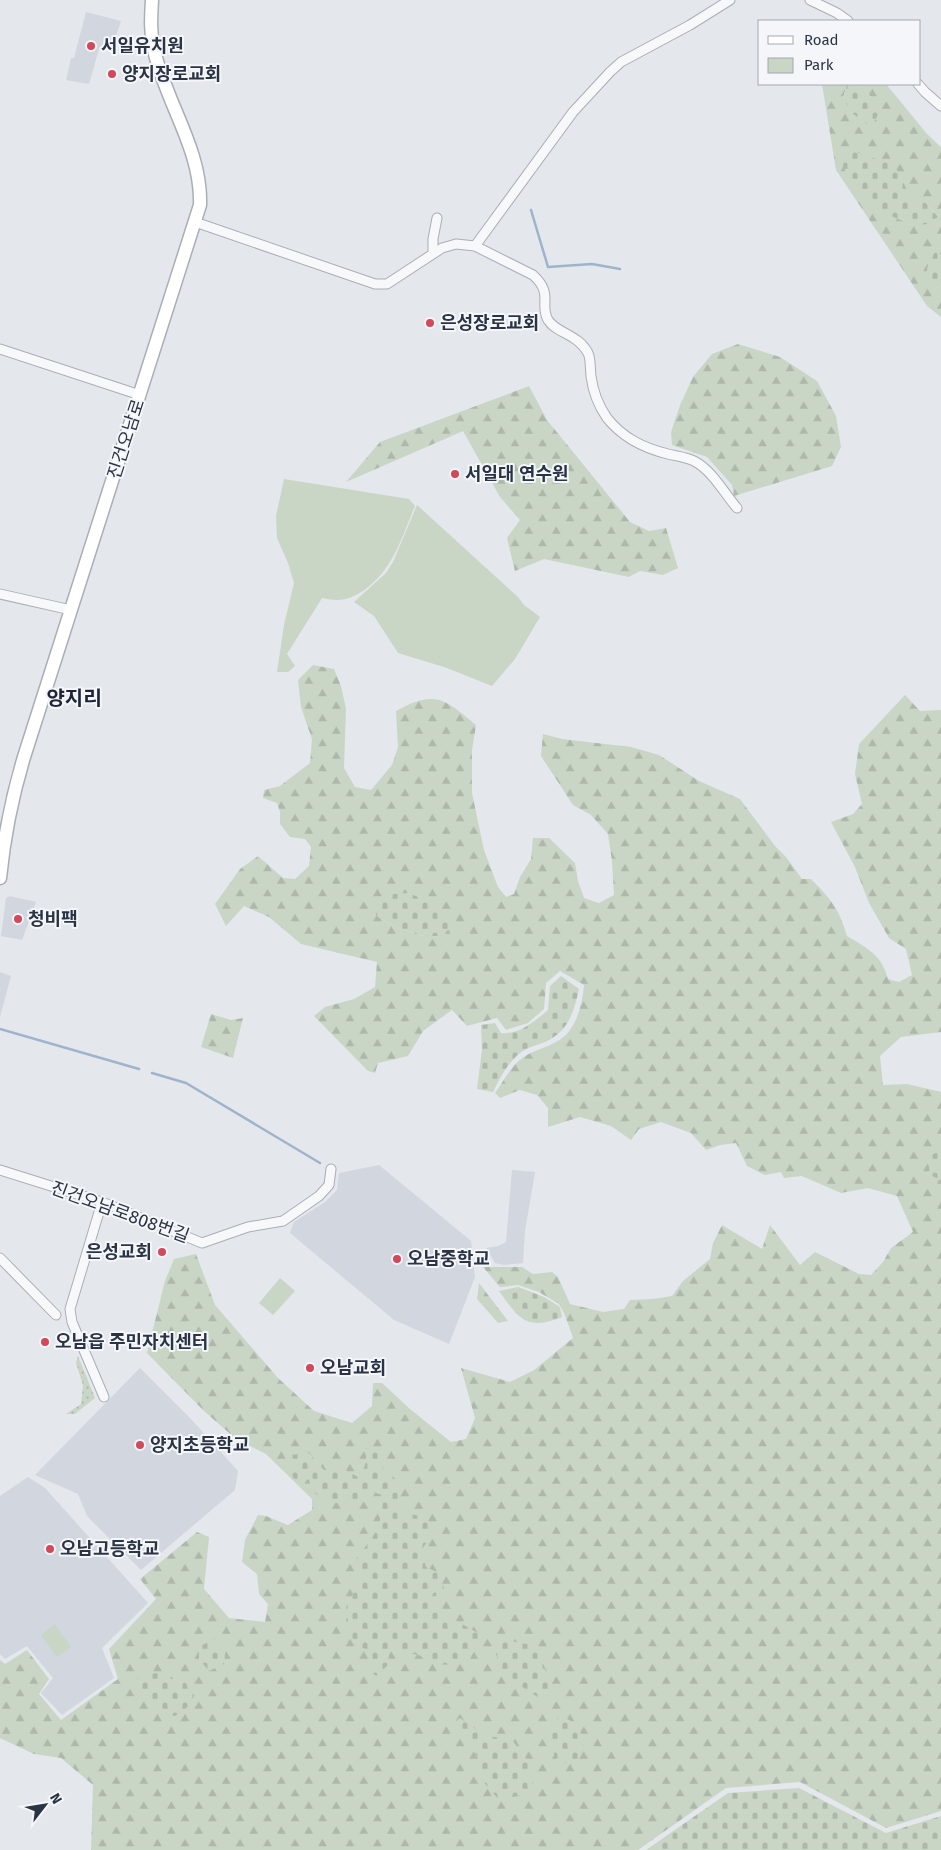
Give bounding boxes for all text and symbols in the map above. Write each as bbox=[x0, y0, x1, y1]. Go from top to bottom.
legend bbox=[758, 20, 921, 85]
text: Road bbox=[804, 31, 839, 49]
place label: 서일유치원 bbox=[101, 35, 184, 57]
marker: 서일유치원 bbox=[85, 40, 97, 52]
text: Park bbox=[804, 56, 834, 74]
place label: 양지장로교회 bbox=[122, 63, 221, 85]
marker: 양지장로교회 bbox=[106, 68, 118, 80]
place label: 은성장로교회 bbox=[440, 312, 539, 334]
marker: 은성장로교회 bbox=[424, 317, 436, 329]
street label: 진건오남로 bbox=[103, 396, 149, 482]
place label: 서일대 연수원 bbox=[465, 463, 569, 485]
marker: 서일대 연수원 bbox=[449, 468, 461, 480]
district label: 양지리 bbox=[46, 686, 102, 710]
place label: 청비팩 bbox=[28, 908, 78, 930]
marker: 청비팩 bbox=[12, 913, 24, 925]
street label: 진건오남로808번길 bbox=[48, 1177, 192, 1247]
place label: 은성교회 bbox=[86, 1241, 152, 1263]
marker: 은성교회 bbox=[156, 1246, 168, 1258]
place label: 오남중학교 bbox=[407, 1248, 490, 1270]
marker: 오남중학교 bbox=[391, 1253, 403, 1265]
place label: 오남읍 주민자치센터 bbox=[55, 1331, 208, 1353]
marker: 오남읍 주민자치센터 bbox=[39, 1336, 51, 1348]
place label: 오남교회 bbox=[320, 1357, 386, 1379]
marker: 오남교회 bbox=[304, 1362, 316, 1374]
place label: 양지초등학교 bbox=[150, 1434, 249, 1456]
marker: 양지초등학교 bbox=[134, 1439, 146, 1451]
place label: 오남고등학교 bbox=[60, 1538, 159, 1560]
marker: 오남고등학교 bbox=[44, 1543, 56, 1555]
north arrow bbox=[20, 1780, 70, 1830]
text: N bbox=[46, 1790, 65, 1807]

